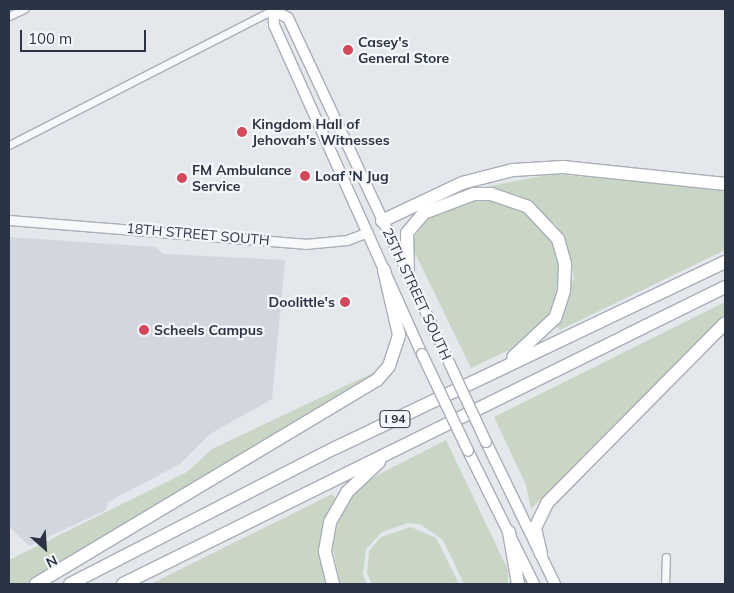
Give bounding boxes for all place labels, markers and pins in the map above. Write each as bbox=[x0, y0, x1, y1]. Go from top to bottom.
place label: Casey's General Store bbox=[358, 34, 449, 66]
marker: Casey's General Store bbox=[342, 44, 354, 56]
place label: Kingdom Hall of Jehovah's Witnesses bbox=[252, 116, 390, 148]
marker: Kingdom Hall of Jehovah's Witnesses bbox=[236, 126, 248, 138]
place label: FM Ambulance Service bbox=[192, 162, 291, 194]
place label: Loaf 'N Jug bbox=[315, 168, 389, 184]
marker: Loaf 'N Jug bbox=[299, 170, 311, 182]
marker: FM Ambulance Service bbox=[176, 172, 188, 184]
place label: Doolittle's bbox=[268, 294, 335, 310]
marker: Doolittle's bbox=[339, 296, 351, 308]
place label: Scheels Campus bbox=[154, 322, 263, 338]
marker: Scheels Campus bbox=[138, 324, 150, 336]

